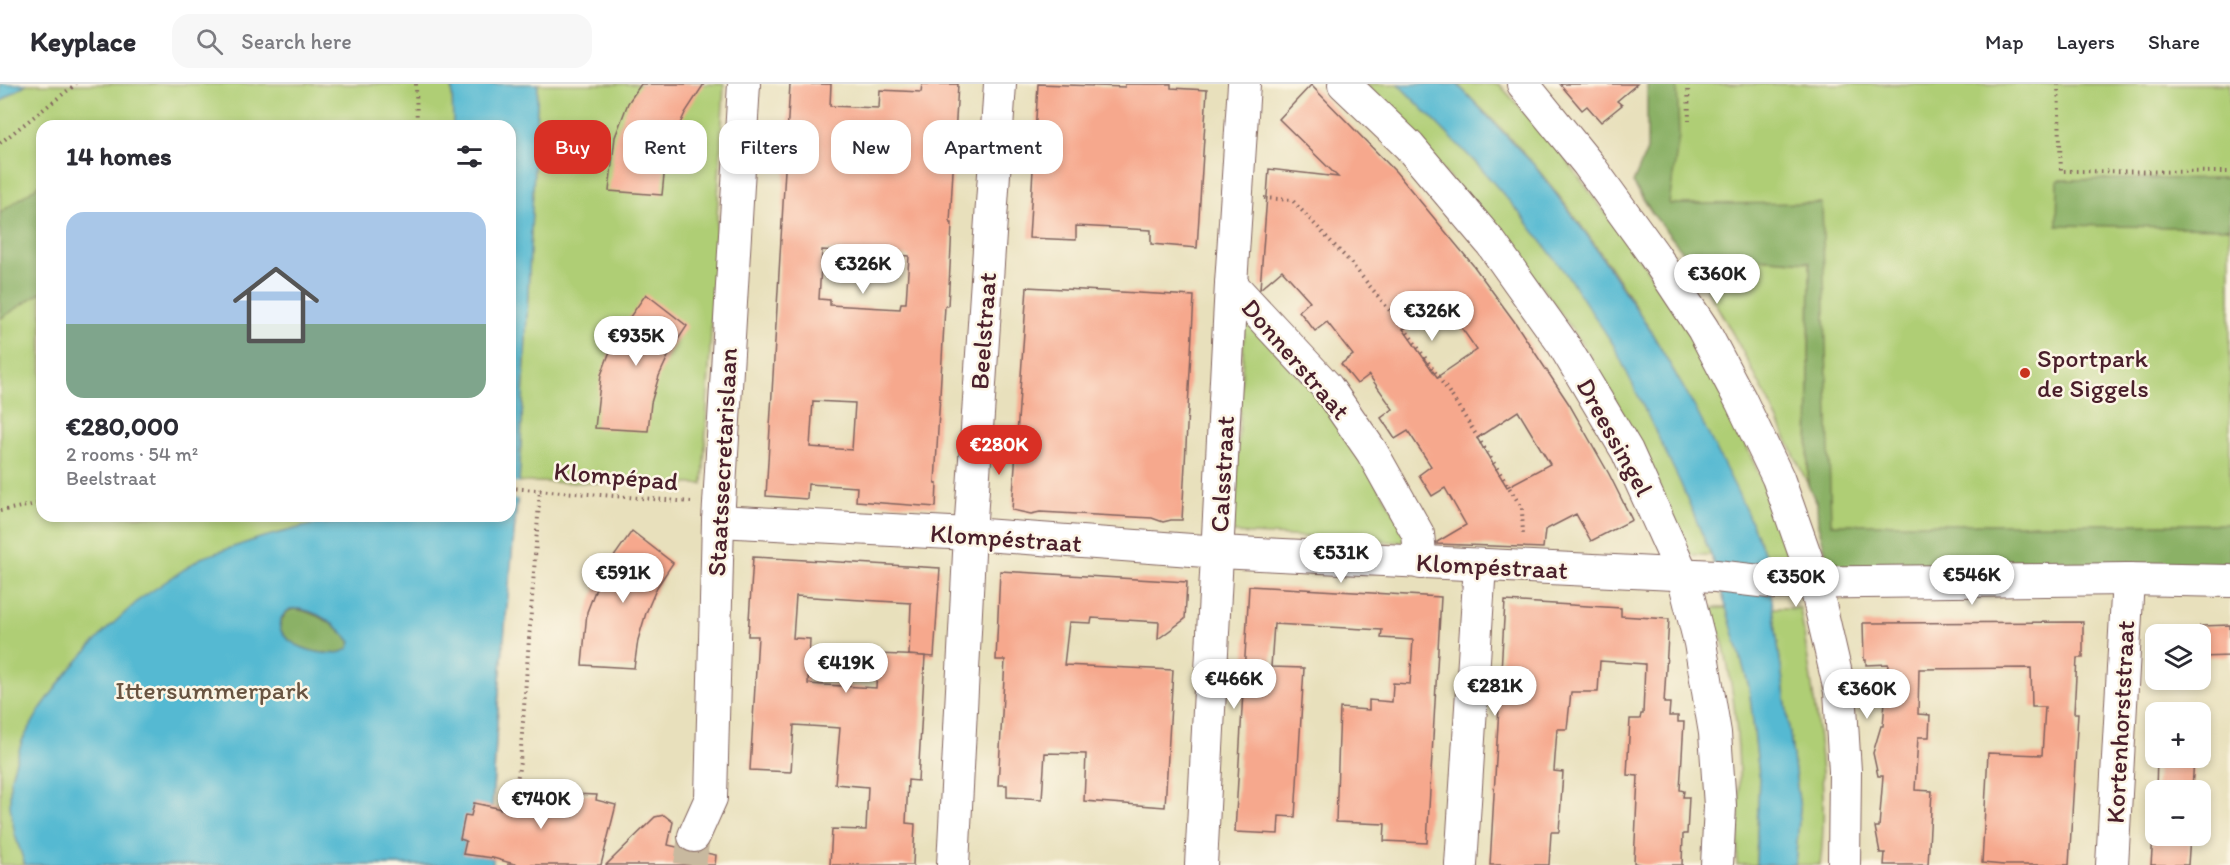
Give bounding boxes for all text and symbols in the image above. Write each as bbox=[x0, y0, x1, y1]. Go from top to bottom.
search box bbox=[172, 14, 592, 68]
text: Keyplace bbox=[30, 24, 136, 58]
icon: search bbox=[193, 25, 226, 58]
text: Search here bbox=[241, 28, 352, 55]
text: Map bbox=[1985, 29, 2024, 54]
text: Layers bbox=[2057, 29, 2115, 54]
text: Share bbox=[2148, 29, 2200, 54]
chip: Buy bbox=[534, 120, 611, 174]
chip: Rent bbox=[623, 120, 707, 174]
chip: Filters bbox=[719, 120, 819, 174]
chip: New bbox=[831, 120, 911, 174]
chip: Apartment bbox=[923, 120, 1063, 174]
text: 14 homes bbox=[66, 140, 172, 172]
icon: filters bbox=[453, 140, 486, 173]
pin: €326K bbox=[821, 244, 905, 295]
icon: home bbox=[222, 251, 330, 359]
text: €326K bbox=[835, 251, 891, 275]
pin: €360K bbox=[1675, 254, 1759, 305]
text: €360K bbox=[1688, 261, 1746, 285]
street label: Beelstraat bbox=[963, 271, 1003, 391]
pin: €326K bbox=[1390, 291, 1474, 342]
street label: Donnerstraat bbox=[1235, 292, 1357, 426]
text: €326K bbox=[1404, 298, 1460, 322]
pin: €935K bbox=[594, 316, 678, 367]
text: €935K bbox=[608, 323, 664, 347]
place label: Sportpark de Siggels bbox=[2037, 342, 2149, 404]
street label: Staatssecretarislaan bbox=[700, 347, 744, 577]
marker: Sportpark de Siggels bbox=[2018, 366, 2032, 380]
street label: Dreessingel bbox=[1570, 372, 1660, 502]
text: €280,000 bbox=[66, 410, 179, 442]
street label: Calsstraat bbox=[1203, 415, 1241, 533]
pin: €280K bbox=[957, 425, 1041, 476]
text: €280K bbox=[970, 432, 1028, 456]
text: 2 rooms · 54 m² bbox=[66, 442, 198, 466]
street label: Klompépad bbox=[552, 455, 680, 497]
text: Beelstraat bbox=[66, 466, 156, 490]
street label: Klompéstraat bbox=[929, 517, 1083, 559]
pin: €531K bbox=[1299, 533, 1383, 584]
text: €531K bbox=[1314, 540, 1368, 564]
street label: Klompéstraat bbox=[1415, 546, 1569, 586]
pin: €591K bbox=[581, 553, 665, 604]
pin: €546K bbox=[1930, 555, 2014, 606]
pin: €350K bbox=[1754, 557, 1838, 608]
text: €591K bbox=[596, 560, 650, 584]
text: €546K bbox=[1943, 562, 2001, 586]
text: €350K bbox=[1767, 564, 1825, 588]
street label: Kortenhorststraat bbox=[2099, 619, 2141, 824]
map controls bbox=[2145, 624, 2211, 846]
button: layers bbox=[2145, 624, 2211, 690]
pin: €419K bbox=[804, 643, 888, 694]
text: €419K bbox=[818, 650, 874, 674]
pin: €466K bbox=[1192, 659, 1276, 710]
text: €466K bbox=[1205, 666, 1263, 690]
pin: €281K bbox=[1453, 666, 1537, 717]
pin: €360K bbox=[1825, 669, 1909, 720]
text: €281K bbox=[1468, 673, 1522, 697]
park label: Ittersummerpark bbox=[115, 674, 309, 706]
text: €360K bbox=[1838, 676, 1896, 700]
button: + bbox=[2145, 702, 2211, 768]
pin: €740K bbox=[499, 779, 583, 830]
button: − bbox=[2145, 780, 2211, 846]
text: €740K bbox=[512, 786, 570, 810]

